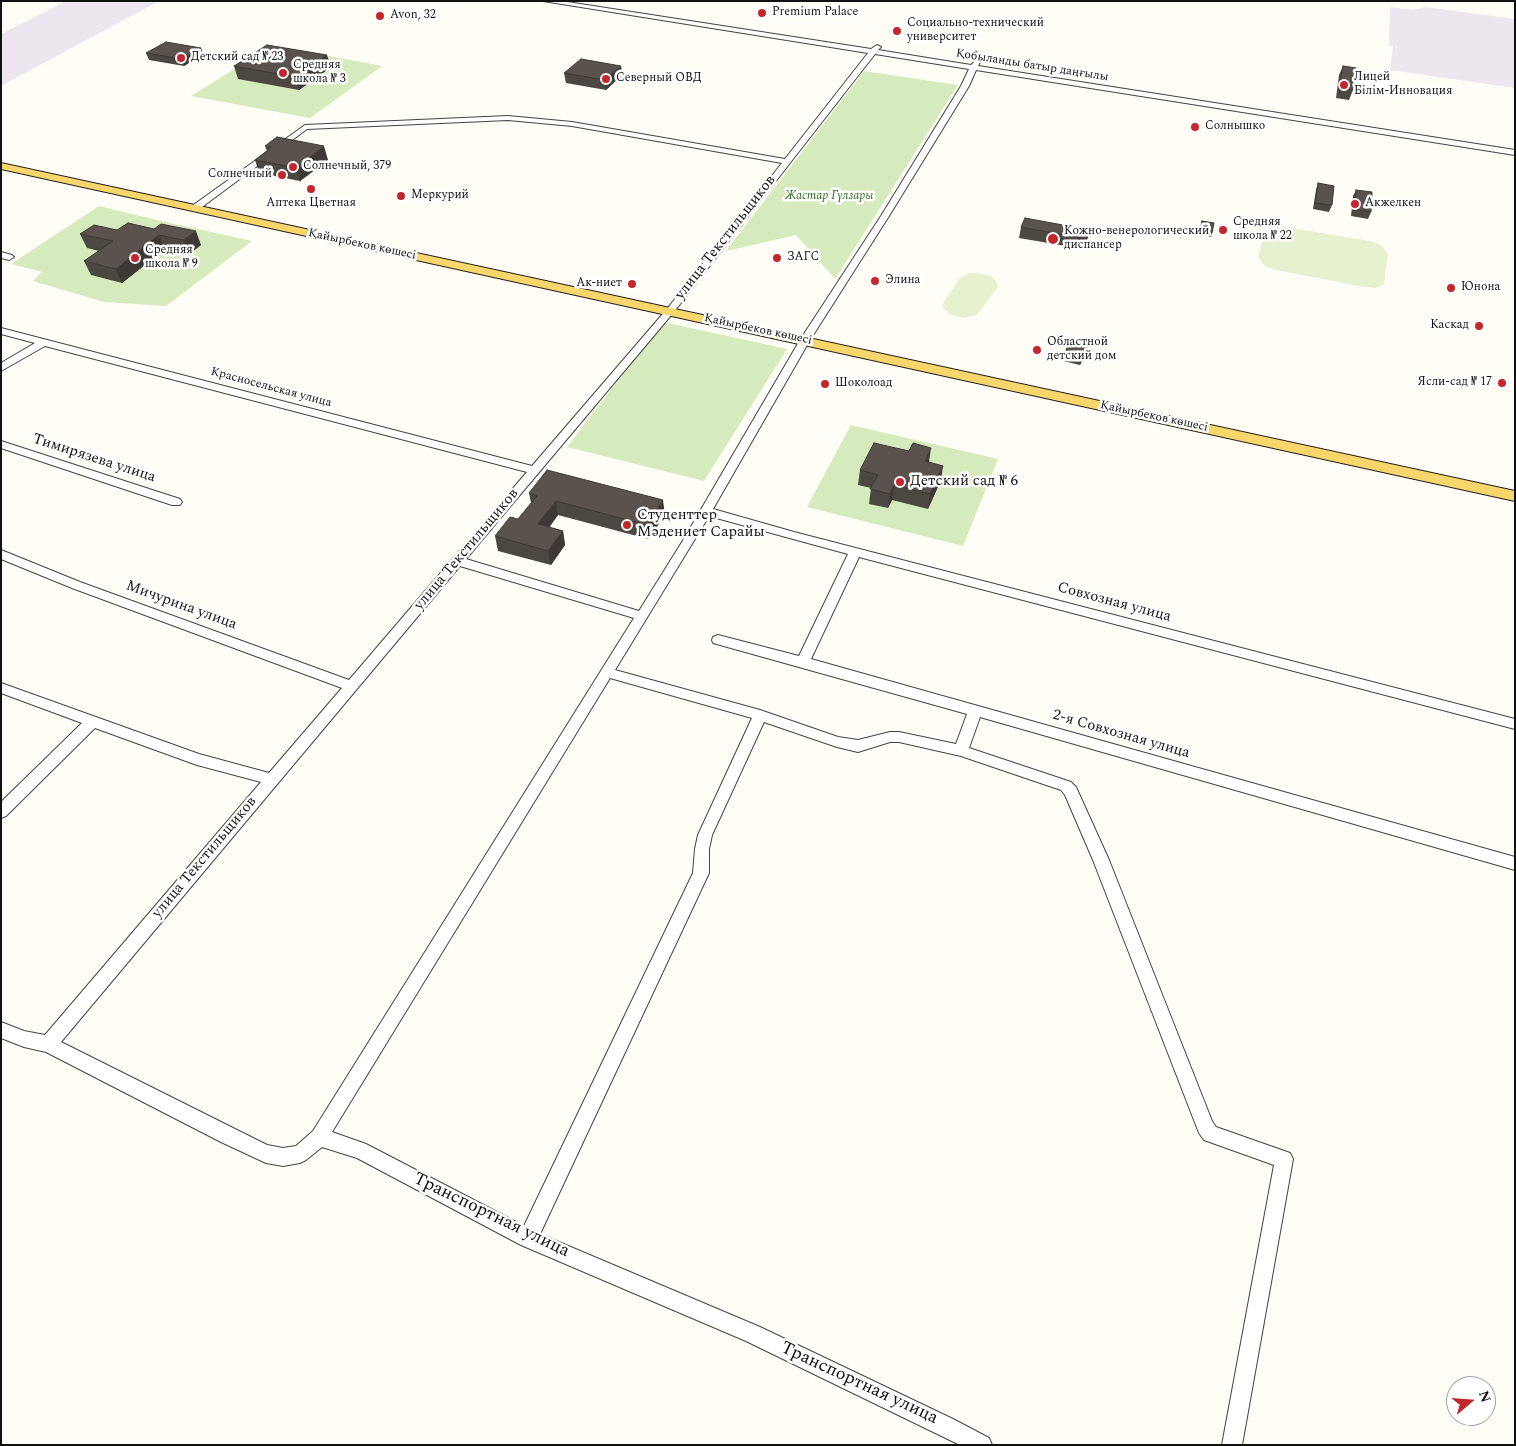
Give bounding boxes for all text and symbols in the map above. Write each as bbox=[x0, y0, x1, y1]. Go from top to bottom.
place label: Premium Palace bbox=[772, 6, 858, 20]
marker: Premium Palace bbox=[756, 7, 768, 19]
place label: Avon, 32 bbox=[390, 9, 436, 23]
marker: Avon, 32 bbox=[374, 10, 386, 22]
place label: Социально-технический университет bbox=[907, 17, 1044, 45]
marker: Социально-технический университет bbox=[891, 25, 903, 37]
street label: Қобыланды батыр даңғылы bbox=[955, 47, 1109, 85]
place label: Детский сад № 23 bbox=[191, 51, 283, 65]
marker: Детский сад № 23 bbox=[175, 52, 187, 64]
place label: Средняя школа № 3 bbox=[293, 59, 346, 87]
marker: Средняя школа № 3 bbox=[277, 67, 289, 79]
place label: Лицей Білім-Инновация bbox=[1354, 71, 1452, 99]
place label: Северный ОВД bbox=[616, 72, 702, 86]
marker: Северный ОВД bbox=[600, 73, 612, 85]
marker: Лицей Білім-Инновация bbox=[1338, 79, 1350, 91]
place label: Солнышко bbox=[1205, 120, 1265, 134]
marker: Солнышко bbox=[1189, 121, 1201, 133]
place label: Солнечный, 379 bbox=[303, 160, 391, 174]
marker: Солнечный, 379 bbox=[287, 161, 299, 173]
place label: Солнечный bbox=[208, 168, 272, 182]
marker: Солнечный bbox=[276, 169, 288, 181]
street label: улица Текстильщиков bbox=[672, 172, 780, 304]
marker: Аптека Цветная bbox=[305, 183, 317, 195]
place label: Меркурий bbox=[411, 189, 469, 203]
marker: Меркурий bbox=[395, 190, 407, 202]
park label: Жастар Гүлзары bbox=[785, 190, 873, 204]
place label: Аптека Цветная bbox=[266, 197, 356, 211]
place label: Акжелкен bbox=[1365, 197, 1421, 211]
marker: Акжелкен bbox=[1349, 198, 1361, 210]
place label: Средняя школа № 22 bbox=[1233, 216, 1292, 244]
marker: Средняя школа № 22 bbox=[1217, 224, 1229, 236]
place label: Кожно-венерологический диспансер bbox=[1064, 225, 1209, 253]
street label: Қайырбеков көшесі bbox=[307, 227, 417, 263]
marker: Кожно-венерологический диспансер bbox=[1046, 232, 1060, 246]
place label: Средняя школа № 9 bbox=[145, 244, 198, 272]
place label: ЗАГС bbox=[787, 251, 819, 265]
marker: Средняя школа № 9 bbox=[129, 252, 141, 264]
marker: ЗАГС bbox=[771, 252, 783, 264]
place label: Элина bbox=[885, 274, 920, 288]
marker: Элина bbox=[869, 275, 881, 287]
place label: Ак-ниет bbox=[576, 277, 622, 291]
marker: Ак-ниет bbox=[626, 278, 638, 290]
place label: Юнона bbox=[1461, 281, 1500, 295]
marker: Юнона bbox=[1445, 282, 1457, 294]
street label: Қайырбеков көшесі bbox=[703, 312, 813, 348]
place label: Каскад bbox=[1430, 319, 1469, 333]
marker: Каскад bbox=[1473, 320, 1485, 332]
place label: Областной детский дом bbox=[1047, 336, 1116, 364]
marker: Областной детский дом bbox=[1031, 344, 1043, 356]
street label: Красносельская улица bbox=[209, 365, 333, 411]
place label: Ясли-сад № 17 bbox=[1418, 376, 1492, 390]
place label: Шоколоад bbox=[835, 377, 892, 391]
marker: Ясли-сад № 17 bbox=[1496, 377, 1508, 389]
marker: Шоколоад bbox=[819, 378, 831, 390]
street label: Қайырбеков көшесі bbox=[1099, 399, 1209, 435]
street label: Тимирязева улица bbox=[30, 431, 158, 487]
place label: Детский сад № 6 bbox=[910, 473, 1018, 491]
marker: Детский сад № 6 bbox=[894, 476, 906, 488]
street label: улица Текстильщиков bbox=[411, 486, 523, 614]
place label: Студенттер Мәдениет Сарайы bbox=[637, 507, 764, 542]
marker: Студенттер Мәдениет Сарайы bbox=[621, 519, 633, 531]
street label: Мичурина улица bbox=[123, 578, 239, 634]
street label: Совхозная улица bbox=[1055, 579, 1173, 627]
street label: 2-я Совхозная улица bbox=[1050, 707, 1192, 763]
street label: улица Текстильщиков bbox=[149, 794, 261, 922]
street label: Транспортная улица bbox=[409, 1169, 573, 1263]
street label: Транспортная улица bbox=[777, 1338, 941, 1430]
north arrow bbox=[1446, 1376, 1496, 1426]
text: N bbox=[1473, 1388, 1497, 1405]

